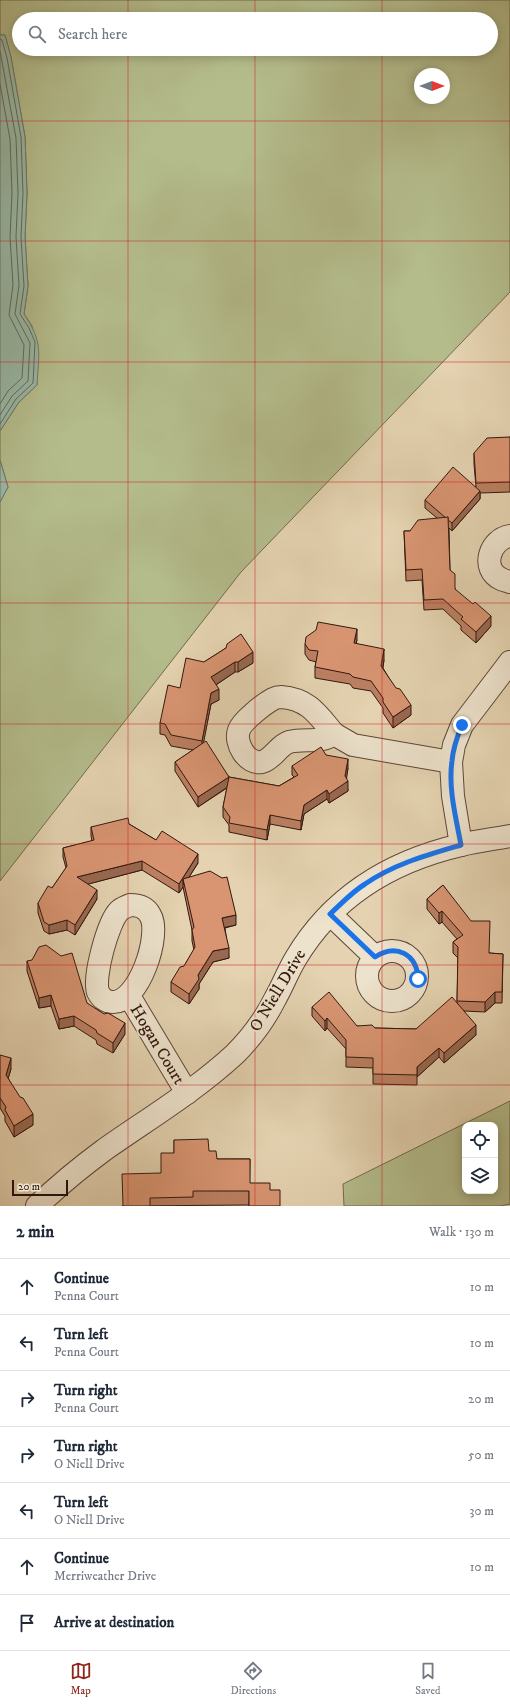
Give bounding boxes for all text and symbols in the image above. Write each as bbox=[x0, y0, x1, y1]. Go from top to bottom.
search box bbox=[12, 12, 498, 56]
icon: search bbox=[26, 23, 48, 45]
text: Search here bbox=[58, 25, 127, 44]
north arrow bbox=[414, 68, 450, 104]
route end bbox=[453, 716, 471, 734]
street label: O Niell Drive bbox=[245, 945, 311, 1036]
route start bbox=[409, 970, 427, 988]
street label: Hogan Court bbox=[125, 1000, 190, 1089]
map controls bbox=[462, 1122, 498, 1194]
button: locate bbox=[462, 1122, 498, 1158]
button: layers bbox=[462, 1158, 498, 1194]
scale bar bbox=[12, 1178, 68, 1197]
text: 20 m bbox=[18, 1180, 40, 1194]
text: 2 min bbox=[16, 1221, 54, 1243]
text: Walk · 130 m bbox=[429, 1224, 494, 1240]
text: Continue bbox=[54, 1269, 109, 1288]
icon: ahead bbox=[16, 1276, 38, 1298]
text: 10 m bbox=[470, 1279, 494, 1295]
text: Penna Court bbox=[54, 1288, 119, 1304]
text: Turn left bbox=[54, 1325, 108, 1344]
icon: left bbox=[16, 1332, 38, 1354]
text: 10 m bbox=[470, 1335, 494, 1351]
text: Penna Court bbox=[54, 1344, 119, 1360]
text: Turn right bbox=[54, 1381, 117, 1400]
icon: right bbox=[16, 1388, 38, 1410]
text: 20 m bbox=[468, 1391, 494, 1407]
text: Penna Court bbox=[54, 1400, 119, 1416]
text: Turn right bbox=[54, 1437, 117, 1456]
icon: right bbox=[16, 1444, 38, 1466]
text: 50 m bbox=[468, 1447, 494, 1463]
text: O Niell Drive bbox=[54, 1456, 125, 1472]
text: Turn left bbox=[54, 1493, 108, 1512]
icon: left bbox=[16, 1500, 38, 1522]
text: 30 m bbox=[470, 1503, 494, 1519]
text: O Niell Drive bbox=[54, 1512, 125, 1528]
text: Continue bbox=[54, 1549, 109, 1568]
icon: ahead bbox=[16, 1556, 38, 1578]
text: 10 m bbox=[470, 1559, 494, 1575]
text: Merriweather Drive bbox=[54, 1568, 156, 1584]
icon: arrive bbox=[16, 1612, 38, 1634]
text: Arrive at destination bbox=[54, 1613, 174, 1632]
tab: Map bbox=[70, 1660, 92, 1698]
tab: Directions bbox=[231, 1660, 276, 1698]
tab: Saved bbox=[415, 1660, 440, 1698]

